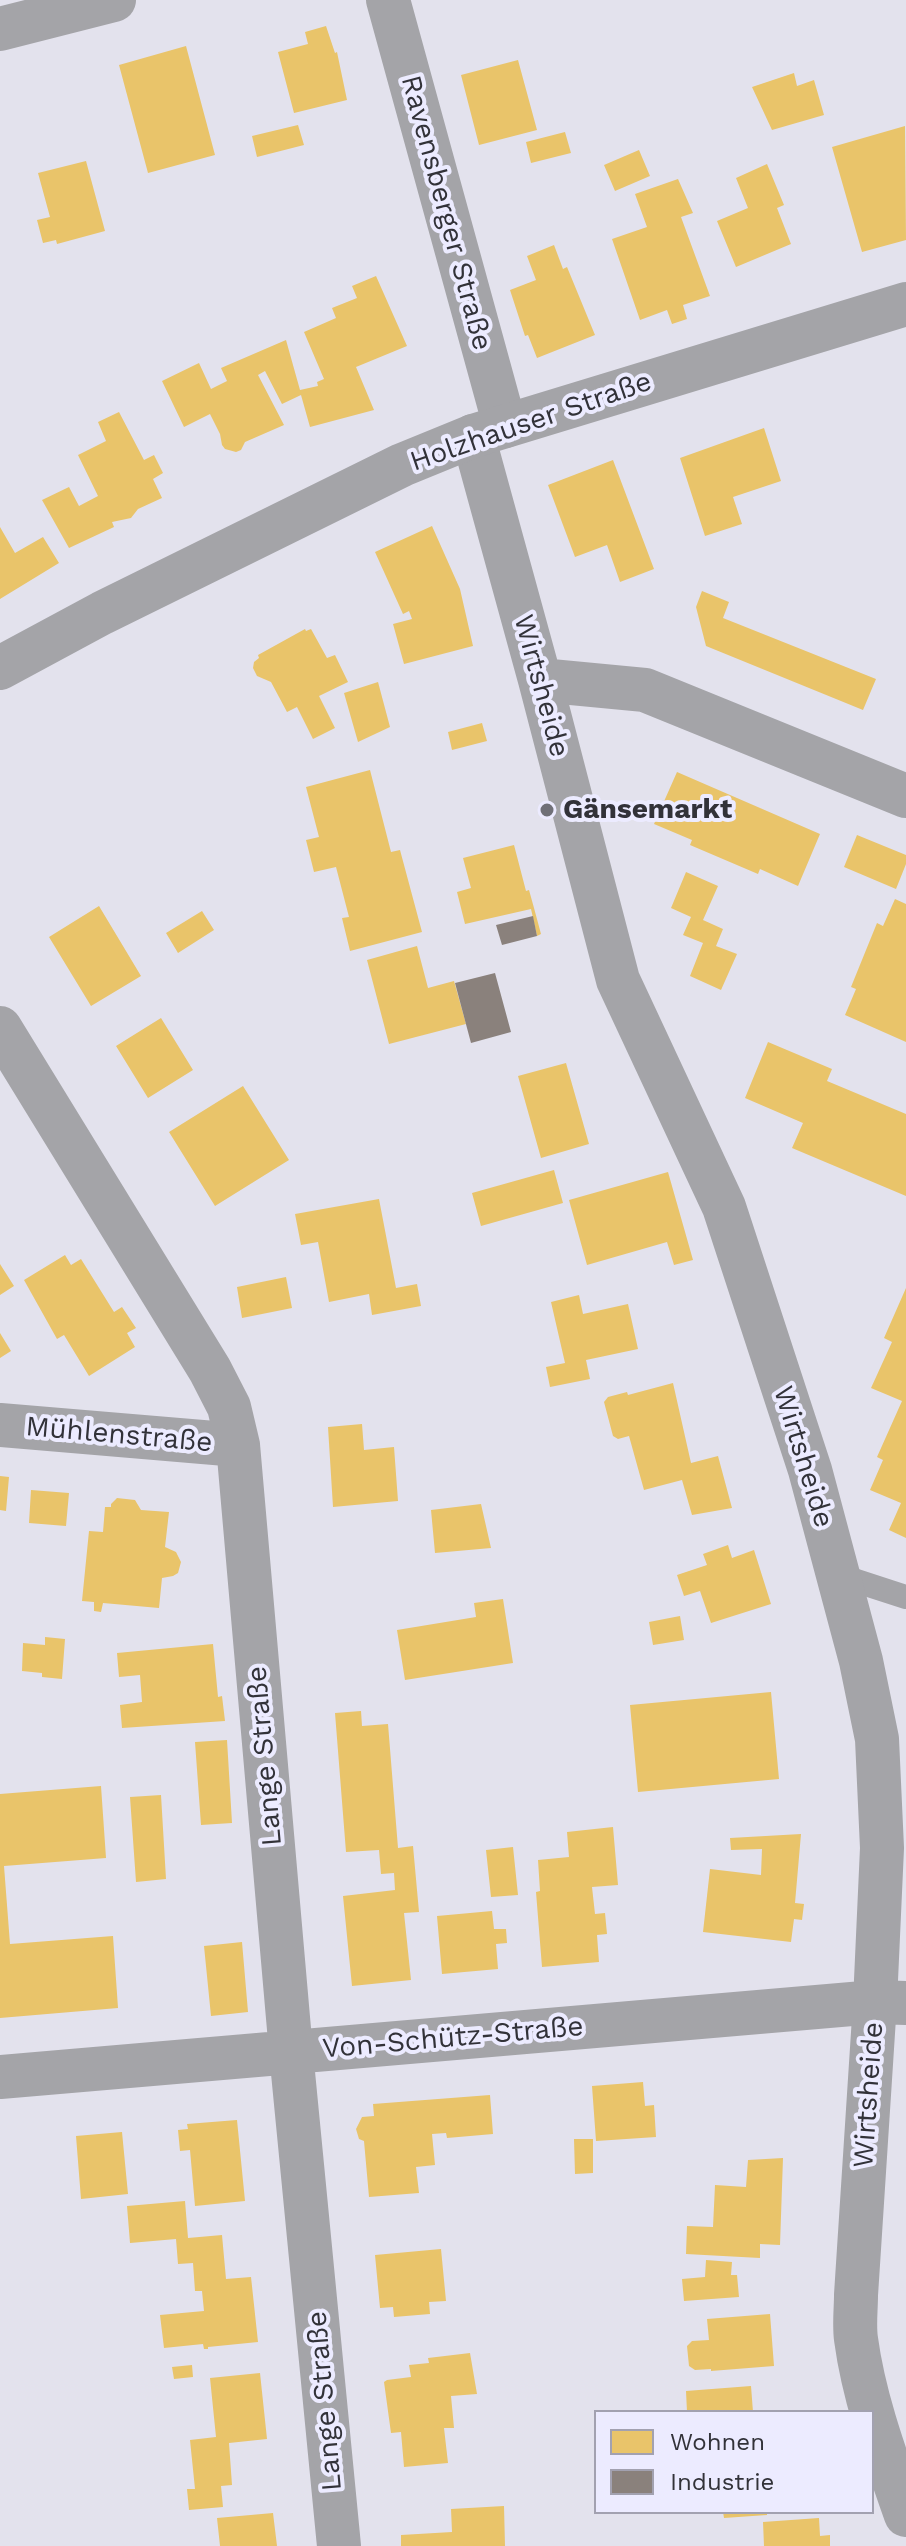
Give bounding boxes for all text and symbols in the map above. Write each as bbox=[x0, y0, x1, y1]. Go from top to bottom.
street label: Ravensberger Straße bbox=[393, 72, 499, 354]
street label: Holzhauser Straße bbox=[406, 365, 656, 479]
street label: Wirtsheide bbox=[506, 611, 576, 761]
place label: Gänsemarkt bbox=[563, 793, 732, 827]
marker: Gänsemarkt bbox=[538, 801, 556, 819]
street label: Wirtsheide bbox=[766, 1382, 840, 1532]
street label: Mühlenstraße bbox=[24, 1410, 214, 1460]
street label: Lange Straße bbox=[240, 1665, 290, 1847]
street label: Von-Schütz-Straße bbox=[321, 2010, 585, 2066]
street label: Wirtsheide bbox=[847, 2021, 891, 2169]
street label: Lange Straße bbox=[300, 2310, 350, 2492]
legend bbox=[594, 2410, 874, 2514]
text: Wohnen bbox=[670, 2428, 765, 2456]
text: Industrie bbox=[670, 2468, 774, 2496]

